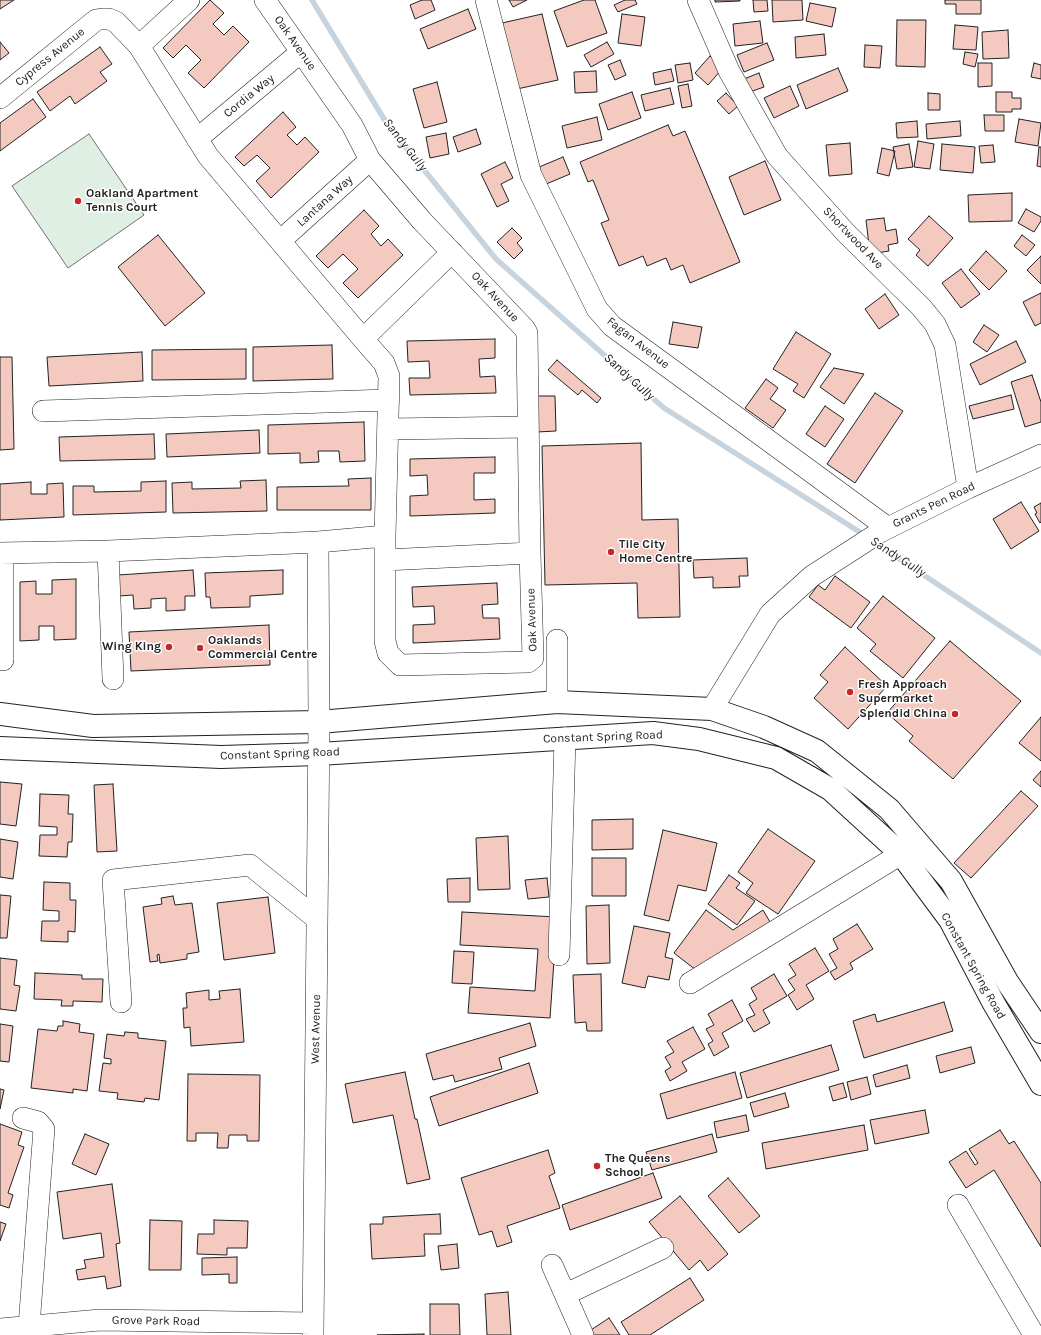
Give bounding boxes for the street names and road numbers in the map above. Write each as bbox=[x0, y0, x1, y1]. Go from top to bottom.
street label: Oak Avenue bbox=[271, 13, 319, 73]
street label: Cypress Avenue bbox=[12, 25, 88, 89]
street label: Cordia Way bbox=[221, 71, 277, 121]
street label: Lantana Way bbox=[294, 172, 356, 230]
street label: Shortwood Ave bbox=[820, 204, 886, 272]
street label: Oak Avenue bbox=[468, 269, 522, 325]
street label: Fagan Avenue bbox=[604, 314, 672, 372]
street label: Grants Pen Road bbox=[890, 479, 978, 531]
street label: Oak Avenue bbox=[524, 588, 540, 652]
street label: Constant Spring Road bbox=[543, 728, 663, 746]
street label: Constant Spring Road bbox=[220, 745, 340, 763]
street label: Constant Spring Road bbox=[938, 910, 1008, 1022]
street label: West Avenue bbox=[308, 994, 324, 1064]
street label: Grove Park Road bbox=[112, 1313, 200, 1329]

